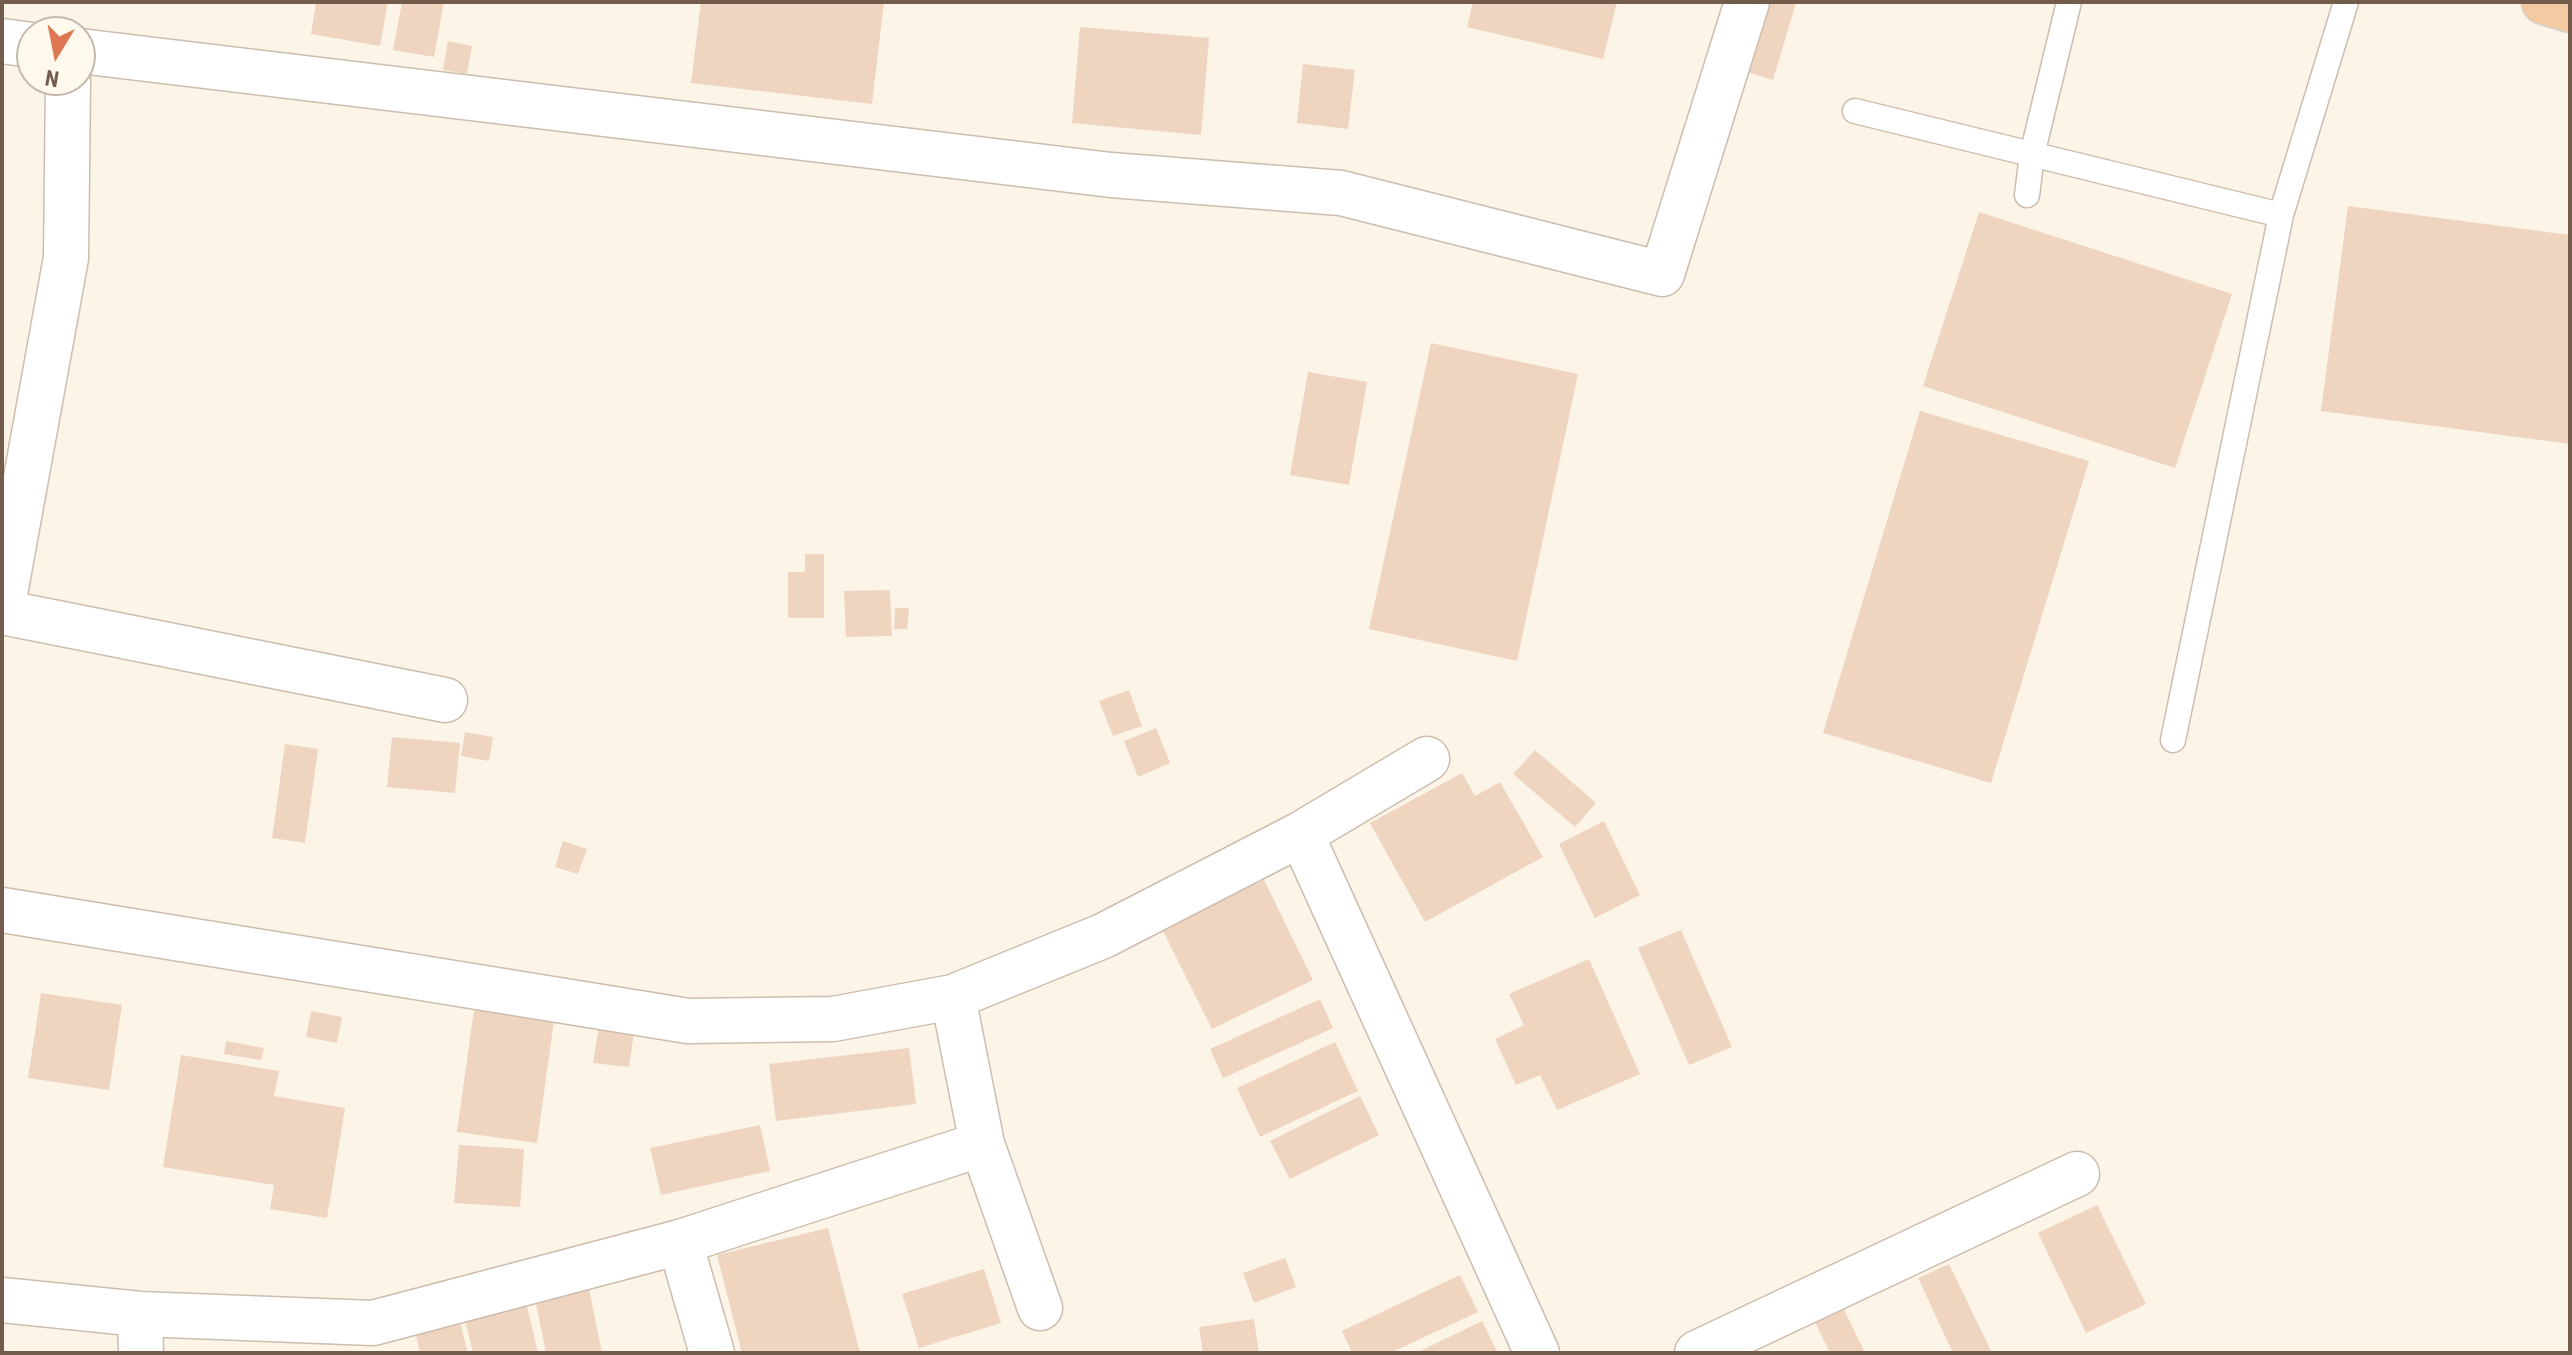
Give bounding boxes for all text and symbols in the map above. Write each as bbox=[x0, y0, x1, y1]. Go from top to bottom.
north arrow bbox=[16, 16, 96, 96]
text: N bbox=[43, 65, 61, 92]

